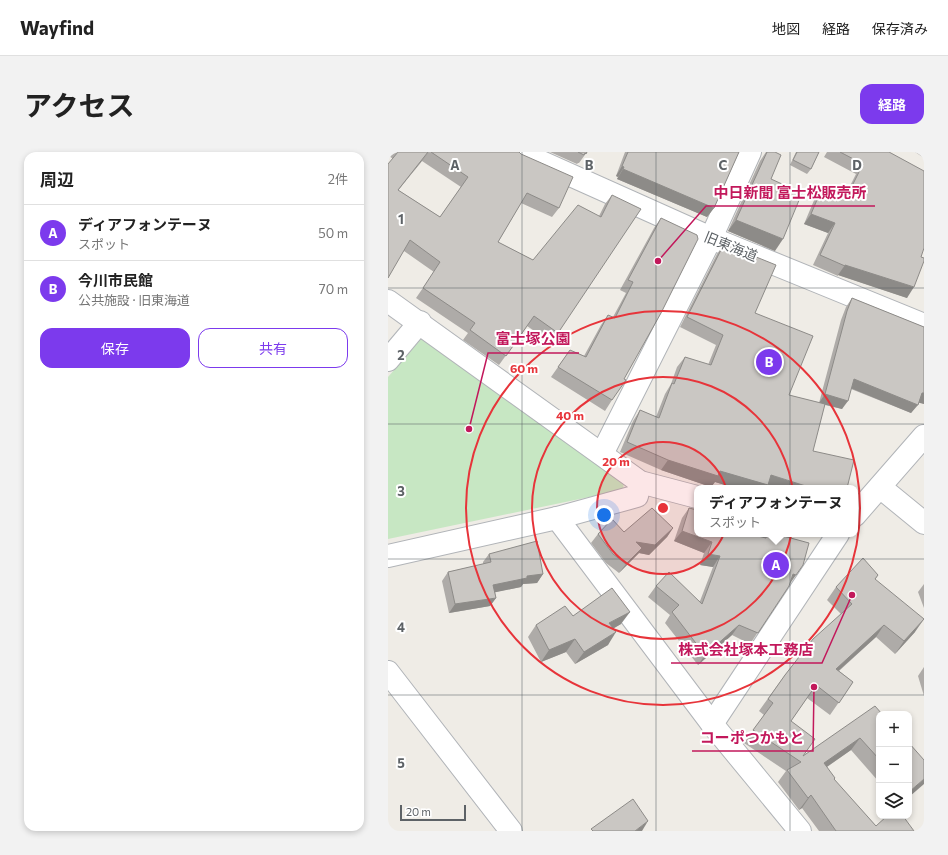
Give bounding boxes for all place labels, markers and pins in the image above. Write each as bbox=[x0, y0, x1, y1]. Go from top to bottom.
callout: 中日新聞 富士松販売所 bbox=[706, 179, 875, 206]
callout: 富士塚公園 bbox=[488, 326, 579, 353]
pin: B bbox=[756, 347, 782, 377]
centre of rings bbox=[656, 501, 670, 515]
pin: A bbox=[763, 550, 789, 580]
callout: 株式会社塚本工務店 bbox=[671, 636, 822, 663]
callout: コーポつかもと bbox=[692, 724, 813, 751]

